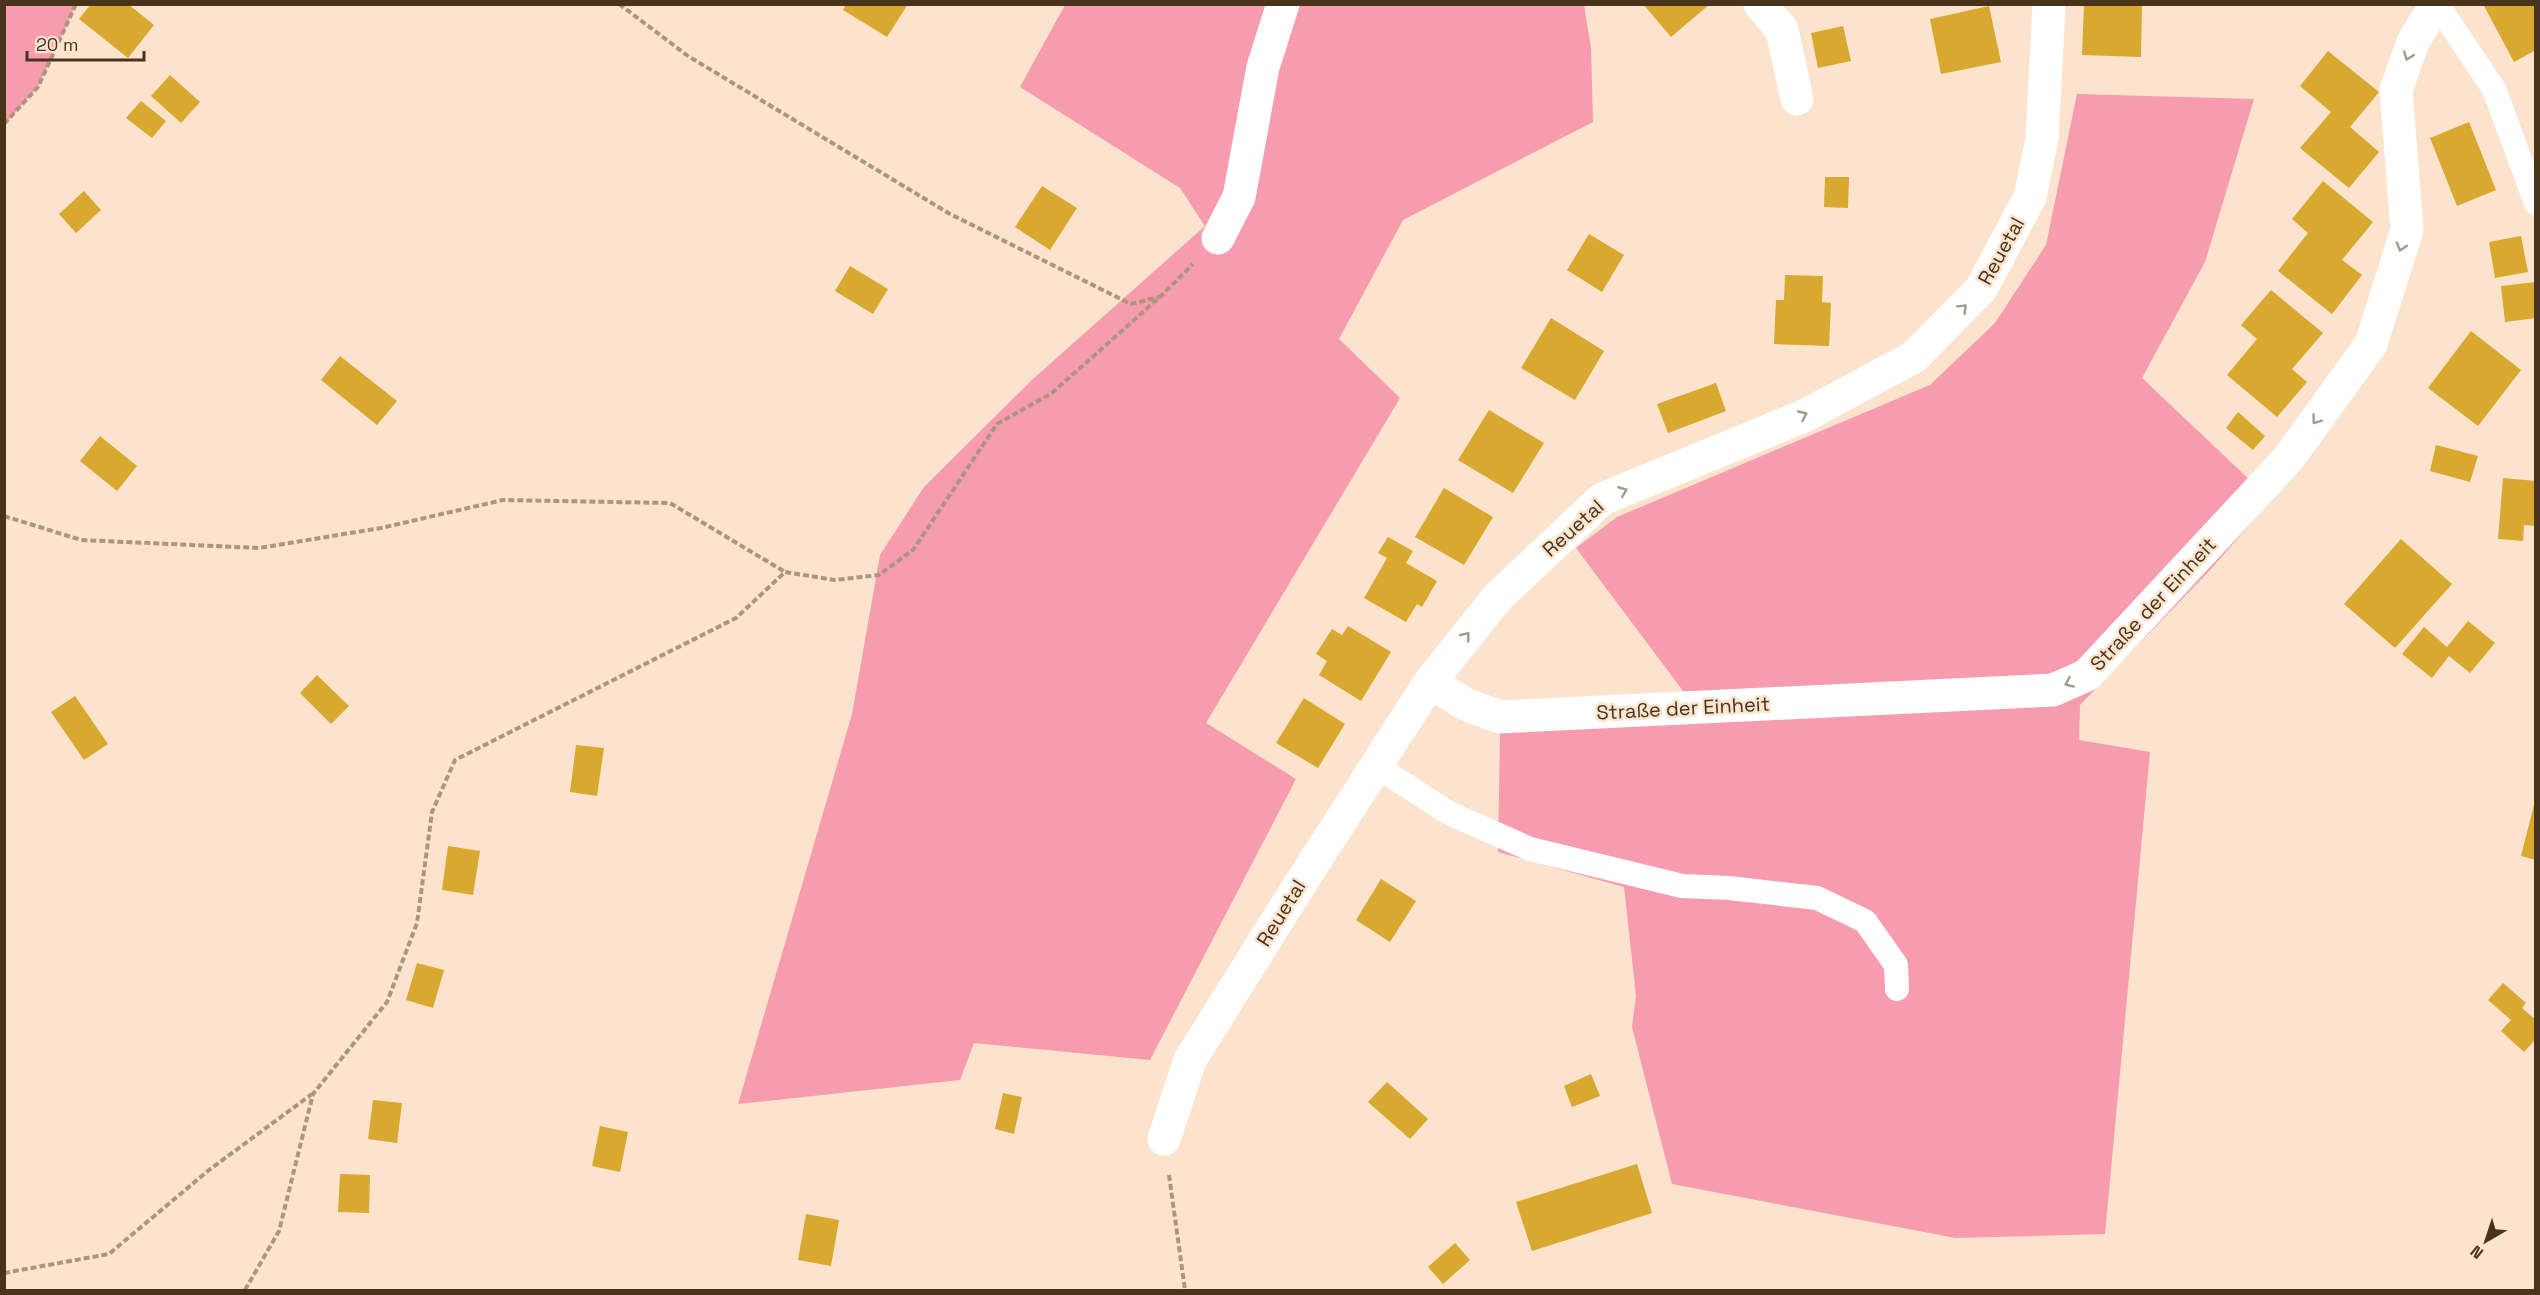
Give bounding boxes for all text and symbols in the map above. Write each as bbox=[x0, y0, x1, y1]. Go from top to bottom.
scale bar bbox=[27, 24, 144, 62]
text: 20 m bbox=[36, 33, 79, 56]
one-way arrow bbox=[2403, 50, 2416, 61]
street label: Reuetal bbox=[1972, 212, 2030, 290]
one-way arrow bbox=[2396, 241, 2408, 252]
one-way arrow bbox=[1955, 304, 1966, 315]
one-way arrow bbox=[1796, 411, 1807, 423]
one-way arrow bbox=[2312, 414, 2323, 425]
one-way arrow bbox=[1616, 486, 1627, 498]
street label: Reuetal bbox=[1537, 494, 1609, 562]
street label: Straße der Einheit bbox=[2084, 532, 2222, 676]
one-way arrow bbox=[1458, 632, 1469, 643]
one-way arrow bbox=[2064, 675, 2075, 687]
street label: Straße der Einheit bbox=[1596, 690, 1770, 726]
street label: Reuetal bbox=[1250, 875, 1312, 951]
north arrow bbox=[2456, 1211, 2516, 1271]
text: N bbox=[2466, 1241, 2488, 1264]

